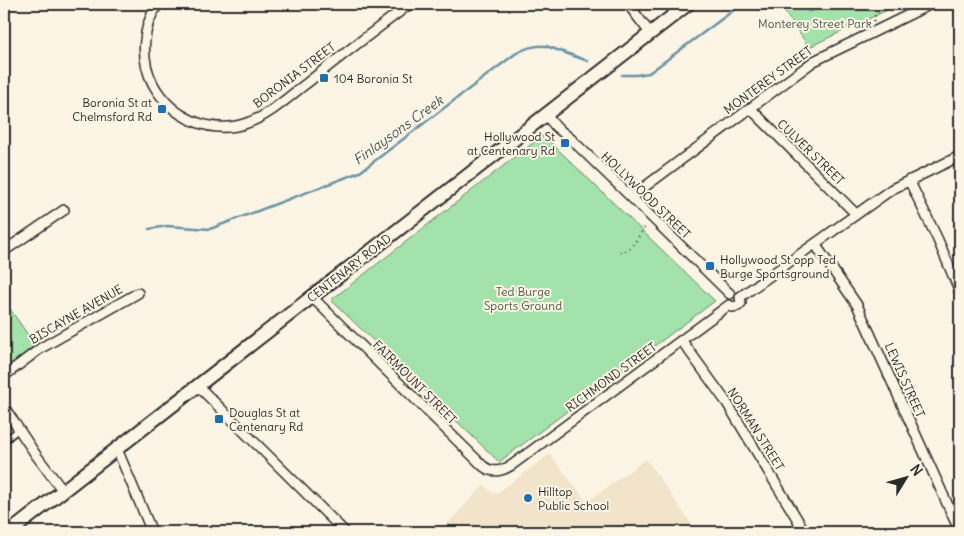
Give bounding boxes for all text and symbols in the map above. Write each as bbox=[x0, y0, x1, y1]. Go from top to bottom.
park label: Monterey Street Park bbox=[758, 16, 872, 31]
street label: BORONIA STREET bbox=[250, 39, 338, 111]
street label: MONTEREY STREET bbox=[721, 43, 815, 117]
place label: 104 Boronia St bbox=[334, 71, 412, 86]
marker: 104 Boronia St bbox=[318, 72, 330, 84]
water label: Finlaysons Creek bbox=[349, 91, 447, 169]
place label: Boronia St at Chelmsford Rd bbox=[72, 95, 152, 124]
marker: Boronia St at Chelmsford Rd bbox=[156, 103, 168, 115]
street label: CULVER STREET bbox=[774, 116, 848, 188]
place label: Hollywood St at Centenary Rd bbox=[467, 129, 555, 158]
marker: Hollywood St at Centenary Rd bbox=[559, 137, 571, 149]
street label: HOLLYWOOD STREET bbox=[598, 149, 694, 241]
street label: CENTENARY ROAD bbox=[304, 231, 394, 305]
place label: Hollywood St opp Ted Burge Sportsground bbox=[720, 252, 836, 281]
marker: Hollywood St opp Ted Burge Sportsground bbox=[704, 260, 716, 272]
street label: BISCAYNE AVENUE bbox=[27, 281, 125, 347]
park label: Ted Burge Sports Ground bbox=[484, 284, 562, 313]
street label: FAIRMOUNT STREET bbox=[370, 337, 460, 427]
street label: RICHMOND STREET bbox=[563, 339, 659, 415]
street label: LEWIS STREET bbox=[882, 340, 928, 420]
street label: NORMAN STREET bbox=[725, 385, 787, 473]
place label: Douglas St at Centenary Rd bbox=[229, 405, 303, 434]
marker: Douglas St at Centenary Rd bbox=[213, 413, 225, 425]
north arrow bbox=[882, 454, 932, 504]
text: N bbox=[906, 461, 926, 479]
place label: Hilltop Public School bbox=[538, 484, 609, 513]
marker: Hilltop Public School bbox=[522, 492, 534, 504]

